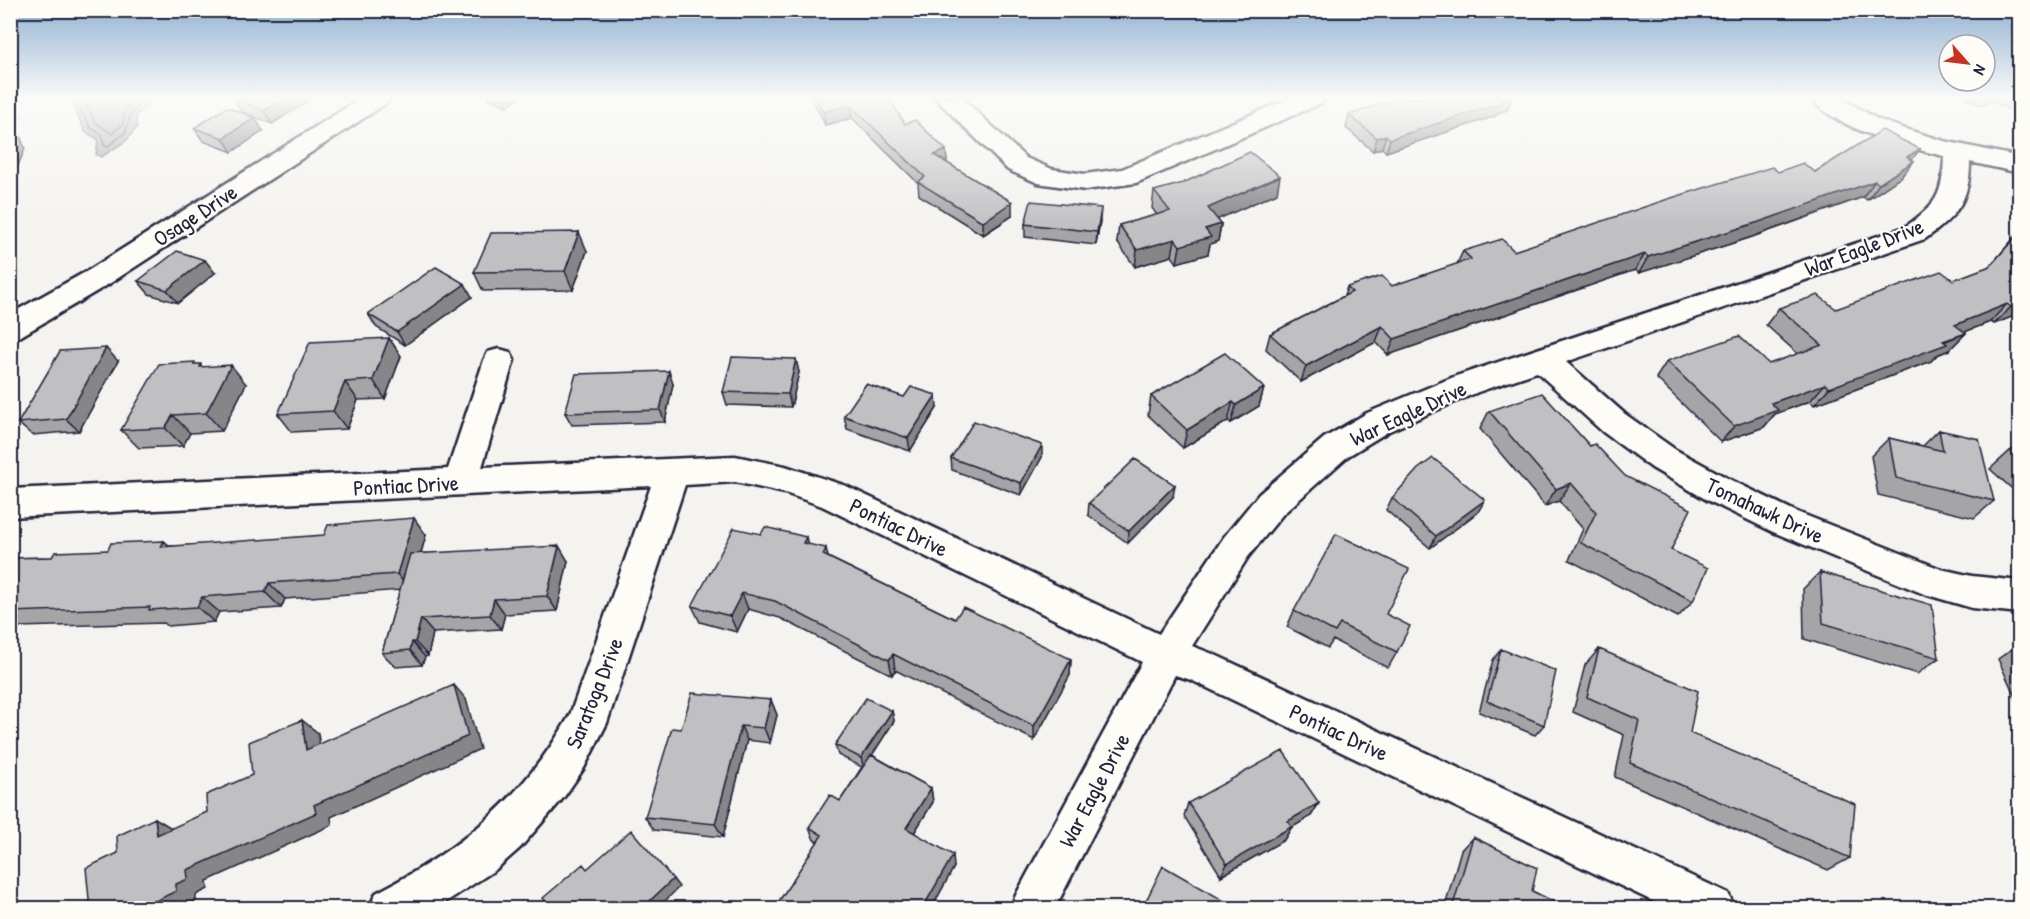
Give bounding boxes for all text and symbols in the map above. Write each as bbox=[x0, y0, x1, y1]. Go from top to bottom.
north arrow bbox=[1937, 33, 1997, 93]
text: N bbox=[1968, 61, 1992, 79]
street label: Osage Drive bbox=[147, 177, 243, 253]
street label: War Eagle Drive bbox=[1800, 211, 1928, 283]
street label: War Eagle Drive bbox=[1345, 373, 1471, 453]
street label: Pontiac Drive bbox=[353, 467, 460, 503]
street label: Tomahawk Drive bbox=[1701, 470, 1829, 550]
street label: Pontiac Drive bbox=[845, 490, 953, 564]
street label: Saratoga Drive bbox=[558, 633, 630, 753]
street label: Pontiac Drive bbox=[1285, 696, 1393, 768]
street label: War Eagle Drive bbox=[1051, 728, 1137, 852]

